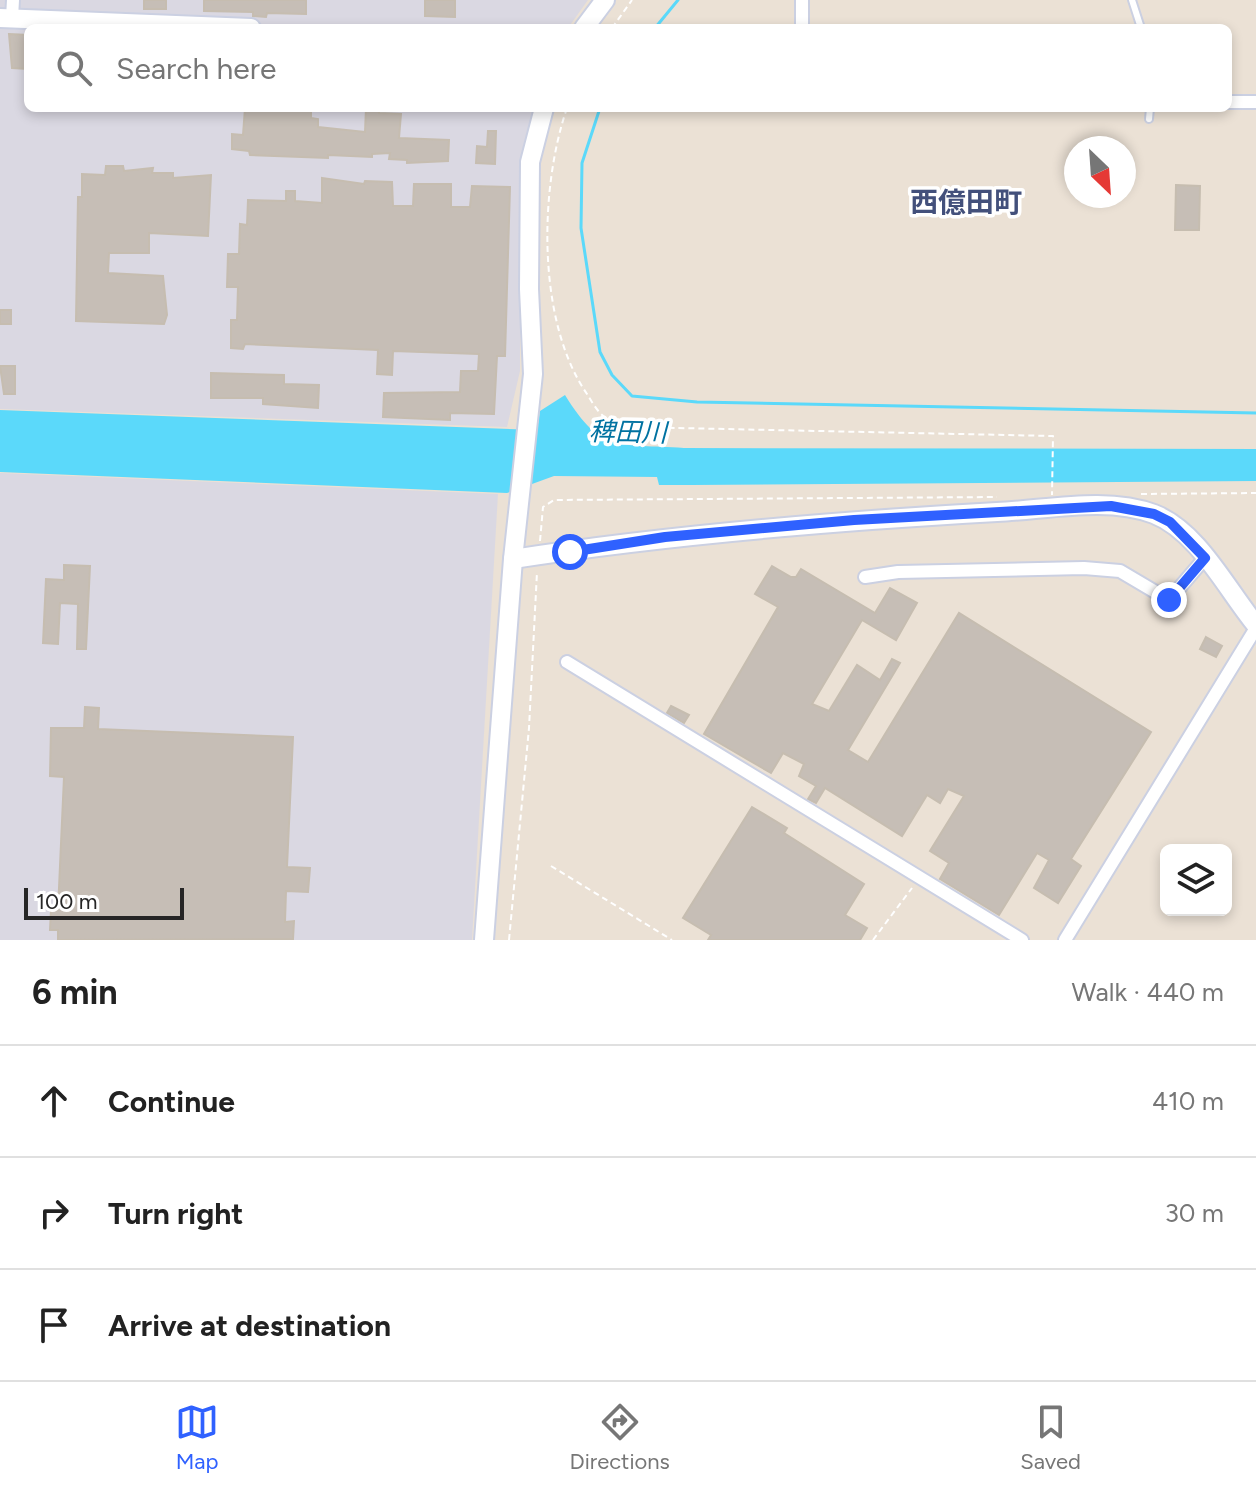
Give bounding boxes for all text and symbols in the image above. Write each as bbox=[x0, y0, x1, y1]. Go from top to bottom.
search box bbox=[24, 24, 1232, 112]
icon: search bbox=[52, 46, 96, 90]
text: Search here bbox=[116, 50, 276, 87]
north arrow bbox=[1064, 136, 1136, 208]
district label: 西億田町 bbox=[910, 185, 1022, 219]
water label: 稗田川 bbox=[589, 415, 670, 449]
route start bbox=[552, 534, 588, 570]
route end bbox=[1151, 582, 1187, 618]
map controls bbox=[1160, 844, 1232, 916]
button: layers bbox=[1160, 844, 1232, 916]
scale bar bbox=[24, 884, 184, 920]
text: 100 m bbox=[36, 888, 97, 915]
text: 6 min bbox=[32, 972, 118, 1013]
text: Walk · 440 m bbox=[1072, 976, 1224, 1008]
icon: ahead bbox=[32, 1079, 76, 1123]
text: Continue bbox=[108, 1083, 235, 1120]
text: 410 m bbox=[1152, 1085, 1224, 1117]
icon: right bbox=[32, 1191, 76, 1235]
text: Turn right bbox=[108, 1195, 243, 1232]
text: 30 m bbox=[1165, 1197, 1224, 1229]
icon: arrive bbox=[32, 1303, 76, 1347]
text: Arrive at destination bbox=[108, 1307, 391, 1344]
tab: Map bbox=[175, 1400, 219, 1475]
tab: Directions bbox=[570, 1400, 670, 1475]
tab: Saved bbox=[1020, 1400, 1081, 1475]

